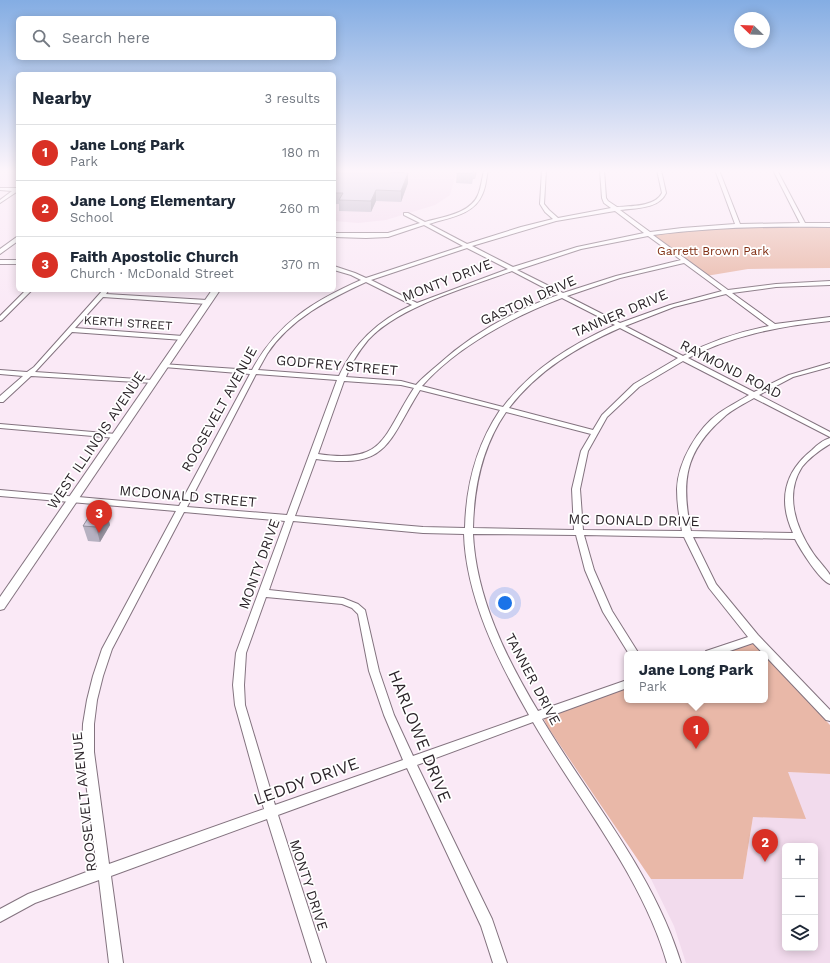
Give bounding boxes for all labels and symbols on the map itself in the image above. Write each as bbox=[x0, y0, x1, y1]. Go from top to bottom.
north arrow bbox=[734, 12, 770, 48]
park label: Garrett Brown Park bbox=[657, 244, 769, 258]
street label: MONTY DRIVE bbox=[400, 256, 494, 304]
street label: GASTON DRIVE bbox=[478, 272, 578, 328]
street label: TANNER DRIVE bbox=[570, 286, 670, 340]
street label: KERTH STREET bbox=[83, 313, 173, 333]
street label: RAYMOND ROAD bbox=[678, 337, 784, 401]
street label: ROOSEVELT AVENUE bbox=[178, 344, 260, 474]
street label: GODFREY STREET bbox=[275, 352, 399, 378]
street label: WEST ILLINOIS AVENUE bbox=[44, 368, 148, 512]
street label: MCDONALD STREET bbox=[119, 482, 258, 510]
pin: 3 bbox=[86, 500, 112, 533]
street label: MC DONALD DRIVE bbox=[568, 511, 700, 529]
street label: MONTY DRIVE bbox=[235, 517, 283, 611]
your location bbox=[495, 593, 515, 613]
street label: TANNER DRIVE bbox=[502, 630, 564, 728]
street label: HARLOWE DRIVE bbox=[384, 667, 456, 805]
pin: 1 bbox=[683, 716, 709, 749]
street label: ROOSEVELT AVENUE bbox=[69, 731, 99, 873]
street label: LEDDY DRIVE bbox=[251, 753, 361, 809]
pin: 2 bbox=[752, 829, 778, 862]
street label: MONTY DRIVE bbox=[287, 837, 331, 933]

